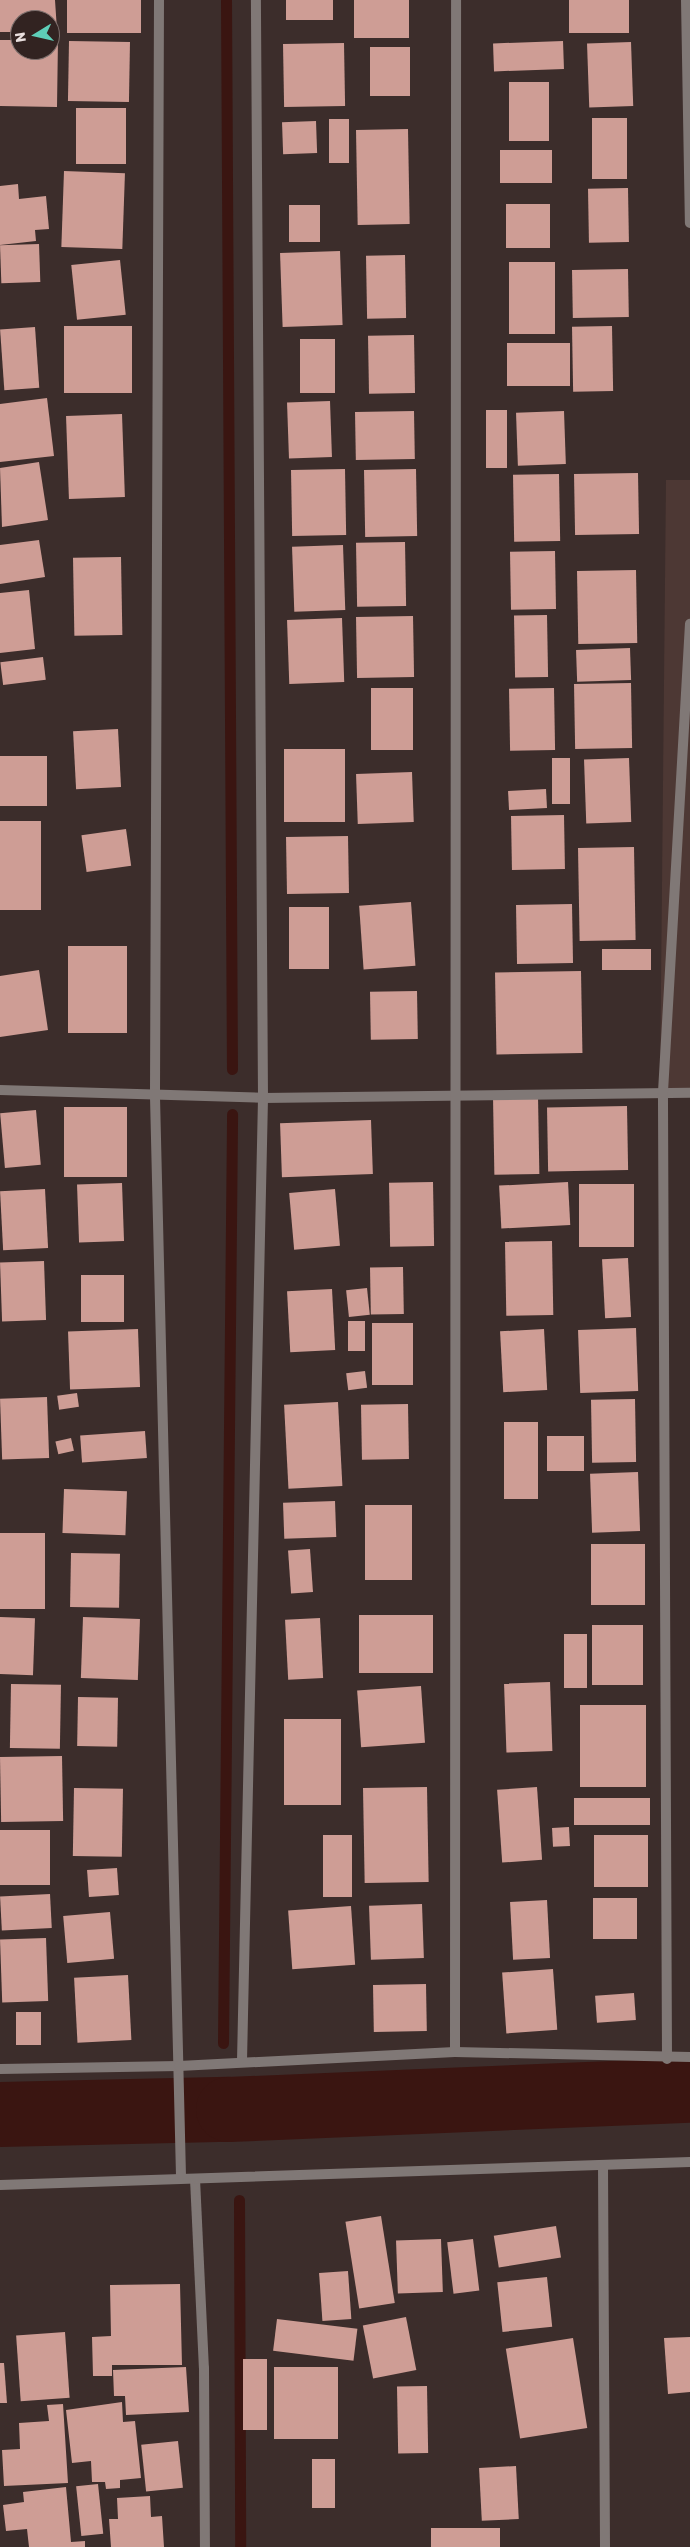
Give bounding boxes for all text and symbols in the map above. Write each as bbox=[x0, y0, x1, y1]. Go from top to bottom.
north arrow bbox=[10, 10, 60, 60]
text: N bbox=[11, 31, 30, 44]

